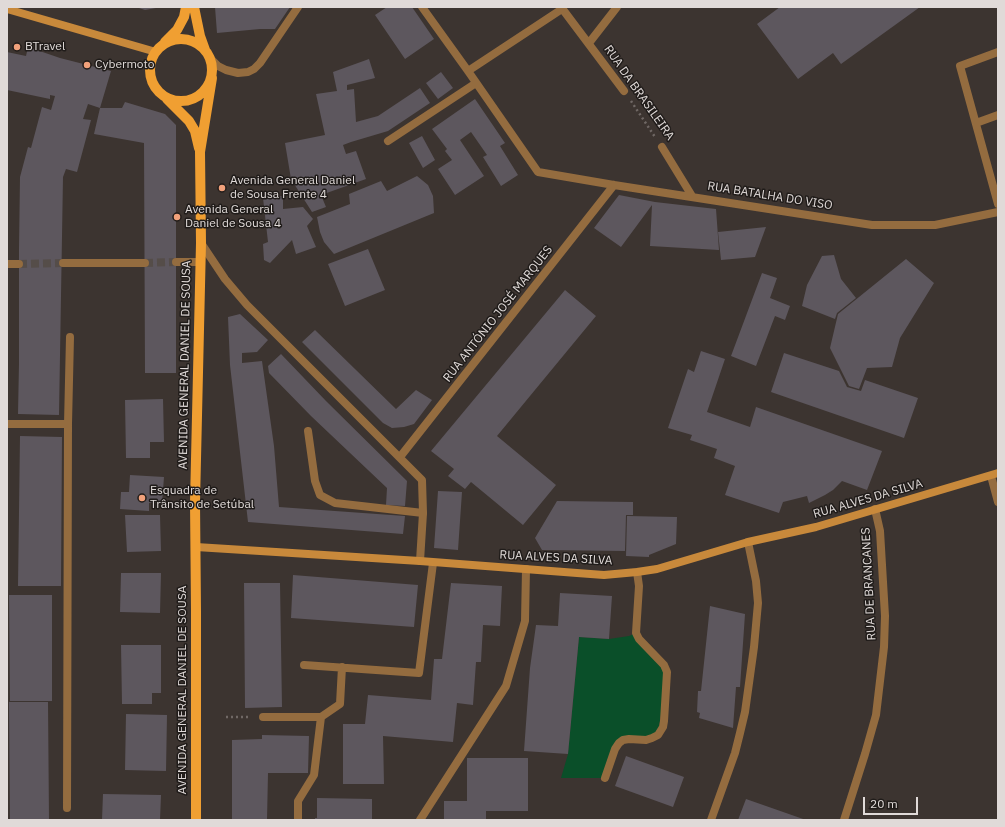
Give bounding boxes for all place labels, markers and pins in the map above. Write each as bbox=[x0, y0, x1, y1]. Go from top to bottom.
place label: BTravel bbox=[25, 40, 65, 54]
marker: BTravel bbox=[12, 42, 22, 52]
place label: Cybermoto bbox=[95, 58, 154, 72]
marker: Cybermoto bbox=[82, 60, 92, 70]
place label: Avenida General Daniel de Sousa Frente 4 bbox=[230, 174, 355, 202]
marker: Avenida General Daniel de Sousa Frente 4 bbox=[217, 183, 227, 193]
place label: Avenida General Daniel de Sousa 4 bbox=[185, 203, 281, 231]
marker: Avenida General Daniel de Sousa 4 bbox=[172, 212, 182, 222]
place label: Esquadra de Trânsito de Setúbal bbox=[150, 484, 254, 512]
marker: Esquadra de Trânsito de Setúbal bbox=[137, 493, 147, 503]

